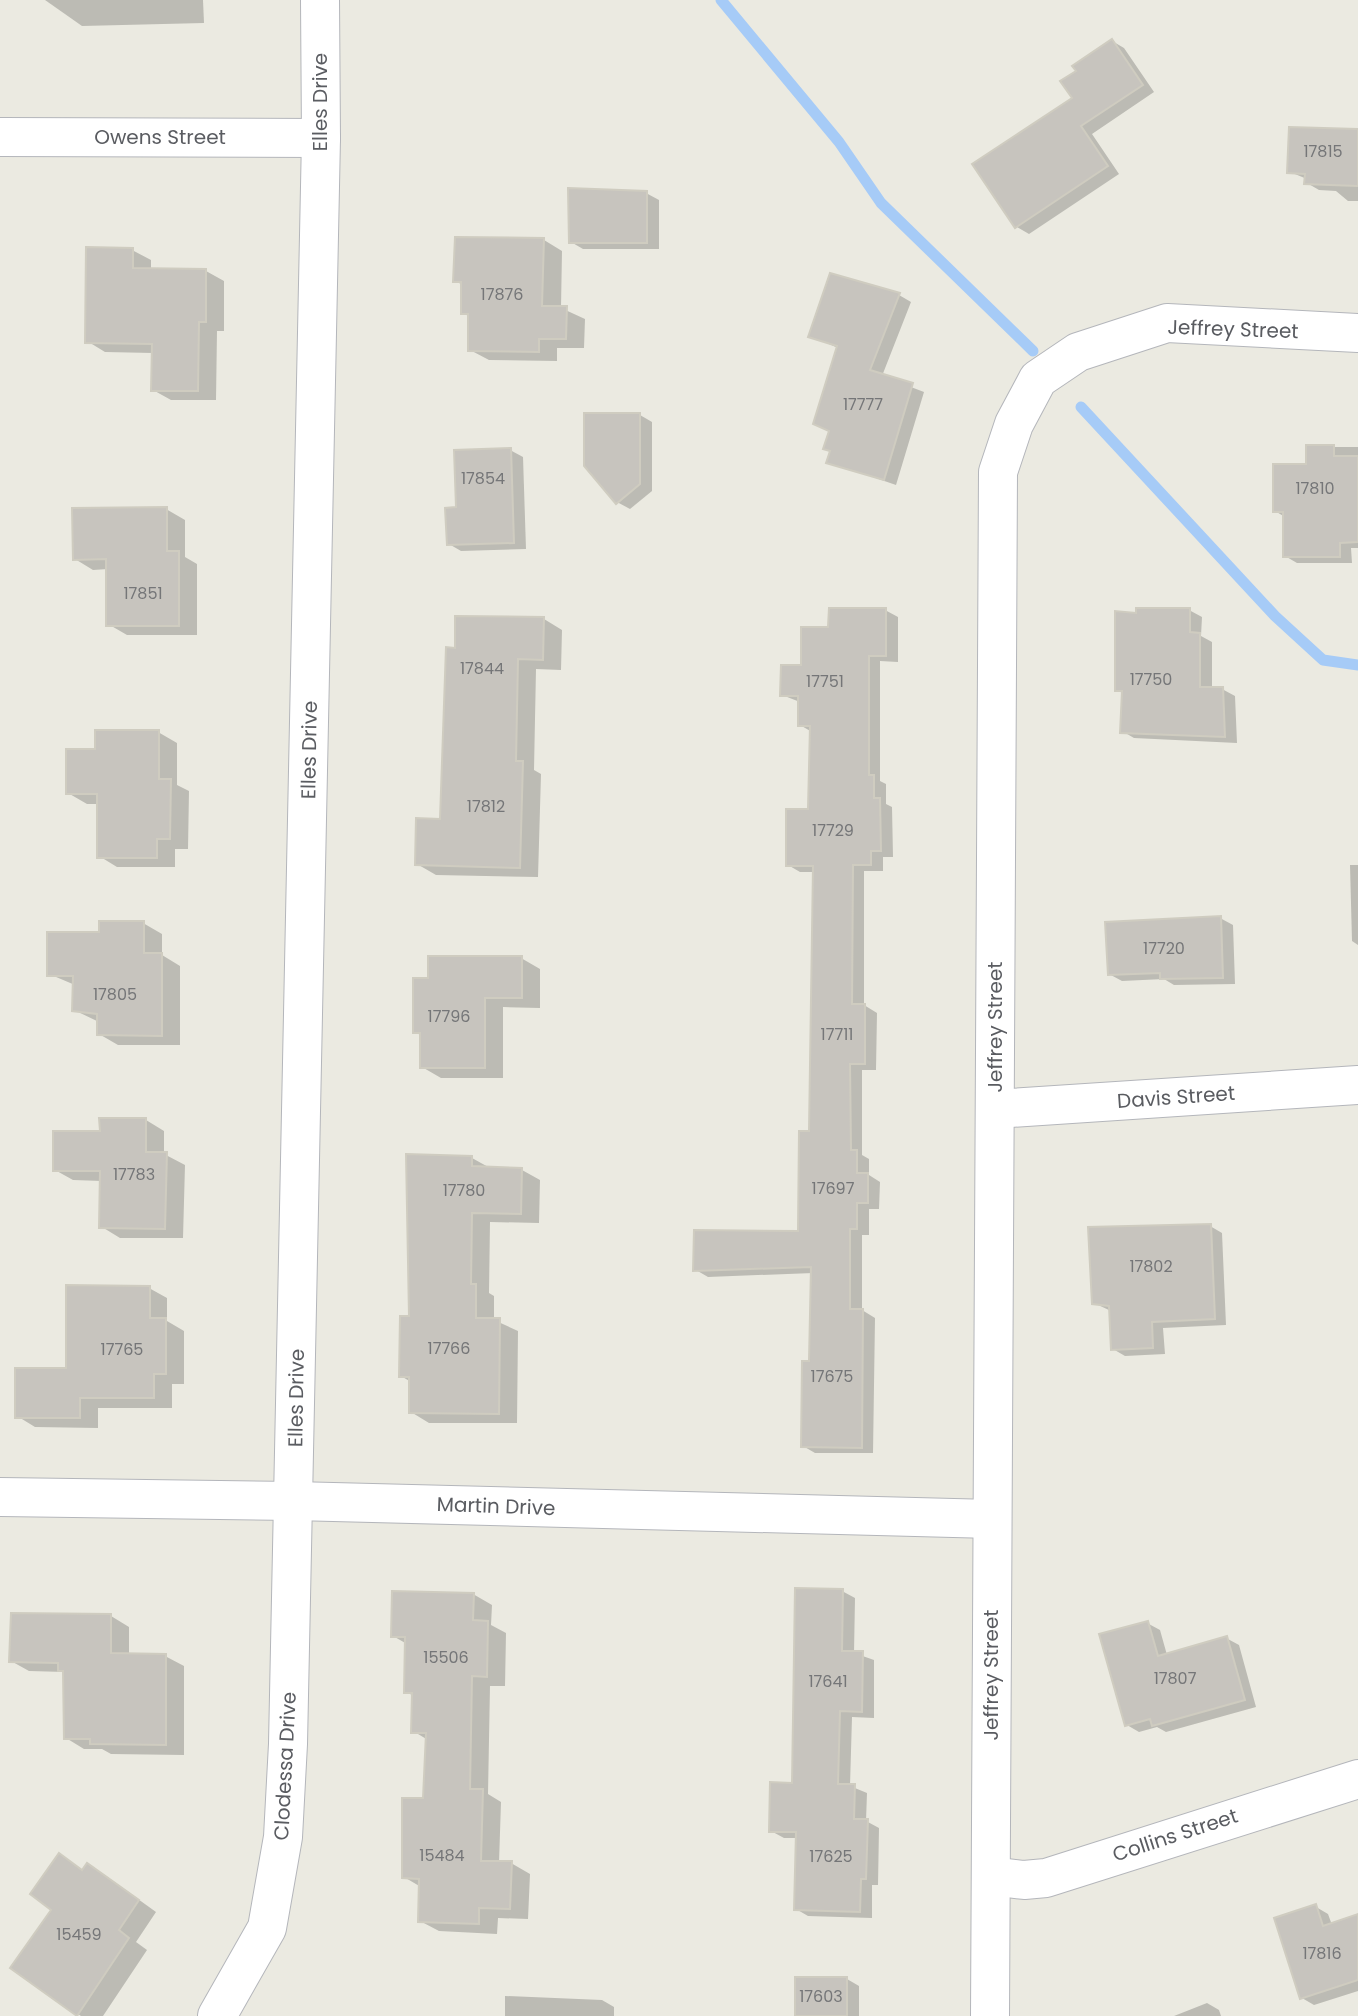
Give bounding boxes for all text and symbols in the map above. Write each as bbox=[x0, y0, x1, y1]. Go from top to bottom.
street label: Elles Drive bbox=[306, 53, 334, 151]
street label: Owens Street bbox=[94, 123, 226, 151]
house number: 17815 bbox=[1303, 140, 1343, 163]
house number: 17876 bbox=[481, 283, 523, 306]
street label: Jeffrey Street bbox=[1167, 313, 1299, 345]
house number: 17777 bbox=[843, 393, 883, 416]
house number: 17854 bbox=[461, 467, 505, 490]
house number: 17810 bbox=[1295, 477, 1335, 500]
house number: 17851 bbox=[123, 582, 163, 605]
house number: 17844 bbox=[460, 657, 504, 680]
house number: 17750 bbox=[1130, 668, 1172, 691]
house number: 17751 bbox=[806, 670, 844, 693]
street label: Elles Drive bbox=[294, 701, 324, 799]
house number: 17812 bbox=[467, 795, 505, 818]
house number: 17729 bbox=[812, 819, 854, 842]
house number: 17720 bbox=[1143, 937, 1185, 960]
street label: Jeffrey Street bbox=[981, 961, 1009, 1093]
house number: 17805 bbox=[93, 983, 137, 1006]
house number: 17796 bbox=[428, 1005, 470, 1028]
house number: 17711 bbox=[821, 1023, 853, 1046]
street label: Davis Street bbox=[1116, 1079, 1236, 1115]
house number: 17783 bbox=[113, 1163, 155, 1186]
house number: 17697 bbox=[812, 1177, 855, 1200]
house number: 17780 bbox=[443, 1179, 485, 1202]
house number: 17802 bbox=[1129, 1255, 1173, 1278]
house number: 17766 bbox=[428, 1337, 470, 1360]
house number: 17765 bbox=[101, 1338, 143, 1361]
street label: Elles Drive bbox=[281, 1349, 311, 1447]
house number: 17675 bbox=[811, 1365, 853, 1388]
street label: Martin Drive bbox=[436, 1490, 556, 1522]
street label: Jeffrey Street bbox=[977, 1609, 1005, 1741]
house number: 15506 bbox=[423, 1646, 469, 1669]
house number: 17807 bbox=[1154, 1667, 1197, 1690]
house number: 17641 bbox=[808, 1670, 848, 1693]
street label: Clodessa Drive bbox=[267, 1691, 303, 1841]
street label: Collins Street bbox=[1109, 1802, 1241, 1868]
house number: 15484 bbox=[419, 1844, 465, 1867]
house number: 17625 bbox=[809, 1845, 853, 1868]
house number: 15459 bbox=[56, 1923, 102, 1946]
house number: 17816 bbox=[1302, 1942, 1342, 1965]
house number: 17603 bbox=[799, 1985, 843, 2008]

